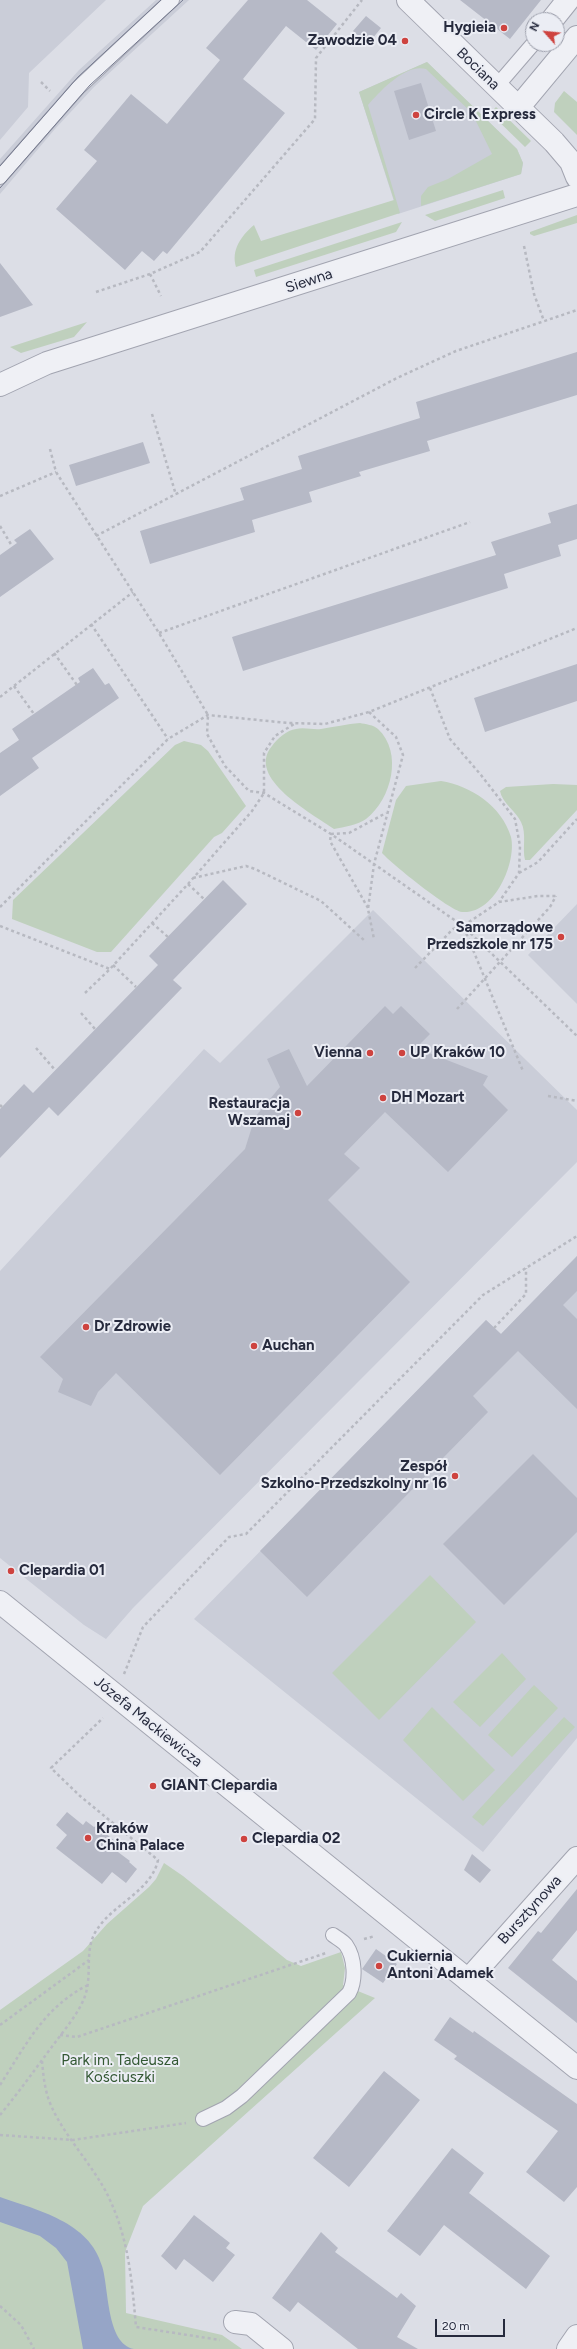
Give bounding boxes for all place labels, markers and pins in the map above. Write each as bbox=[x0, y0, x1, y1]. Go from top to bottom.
place label: Hygieia bbox=[443, 19, 496, 37]
marker: Hygieia bbox=[499, 23, 509, 33]
place label: Zawodzie 04 bbox=[308, 32, 397, 50]
marker: Zawodzie 04 bbox=[400, 36, 410, 46]
place label: Circle K Express bbox=[424, 106, 536, 124]
marker: Circle K Express bbox=[411, 110, 421, 120]
place label: Samorządowe Przedszkole nr 175 bbox=[427, 919, 553, 954]
marker: Samorządowe Przedszkole nr 175 bbox=[556, 932, 566, 942]
place label: Vienna bbox=[314, 1044, 362, 1062]
place label: UP Kraków 10 bbox=[410, 1044, 505, 1062]
marker: Vienna bbox=[365, 1048, 375, 1058]
marker: UP Kraków 10 bbox=[397, 1048, 407, 1058]
place label: DH Mozart bbox=[391, 1089, 465, 1107]
marker: DH Mozart bbox=[378, 1093, 388, 1103]
place label: Restauracja Wszamaj bbox=[208, 1095, 290, 1130]
marker: Restauracja Wszamaj bbox=[293, 1108, 303, 1118]
place label: Dr Zdrowie bbox=[94, 1318, 171, 1336]
marker: Dr Zdrowie bbox=[81, 1322, 91, 1332]
place label: Auchan bbox=[262, 1337, 314, 1355]
marker: Auchan bbox=[249, 1341, 259, 1351]
place label: Zespół Szkolno-Przedszkolny nr 16 bbox=[261, 1458, 447, 1493]
marker: Zespół Szkolno-Przedszkolny nr 16 bbox=[450, 1471, 460, 1481]
place label: Clepardia 01 bbox=[19, 1562, 105, 1580]
marker: Clepardia 01 bbox=[6, 1566, 16, 1576]
place label: GIANT Clepardia bbox=[161, 1777, 277, 1795]
marker: GIANT Clepardia bbox=[148, 1781, 158, 1791]
place label: Kraków China Palace bbox=[96, 1820, 185, 1855]
place label: Clepardia 02 bbox=[252, 1830, 340, 1848]
marker: Kraków China Palace bbox=[83, 1833, 93, 1843]
marker: Clepardia 02 bbox=[239, 1834, 249, 1844]
place label: Cukiernia Antoni Adamek bbox=[387, 1948, 494, 1983]
marker: Cukiernia Antoni Adamek bbox=[374, 1961, 384, 1971]

